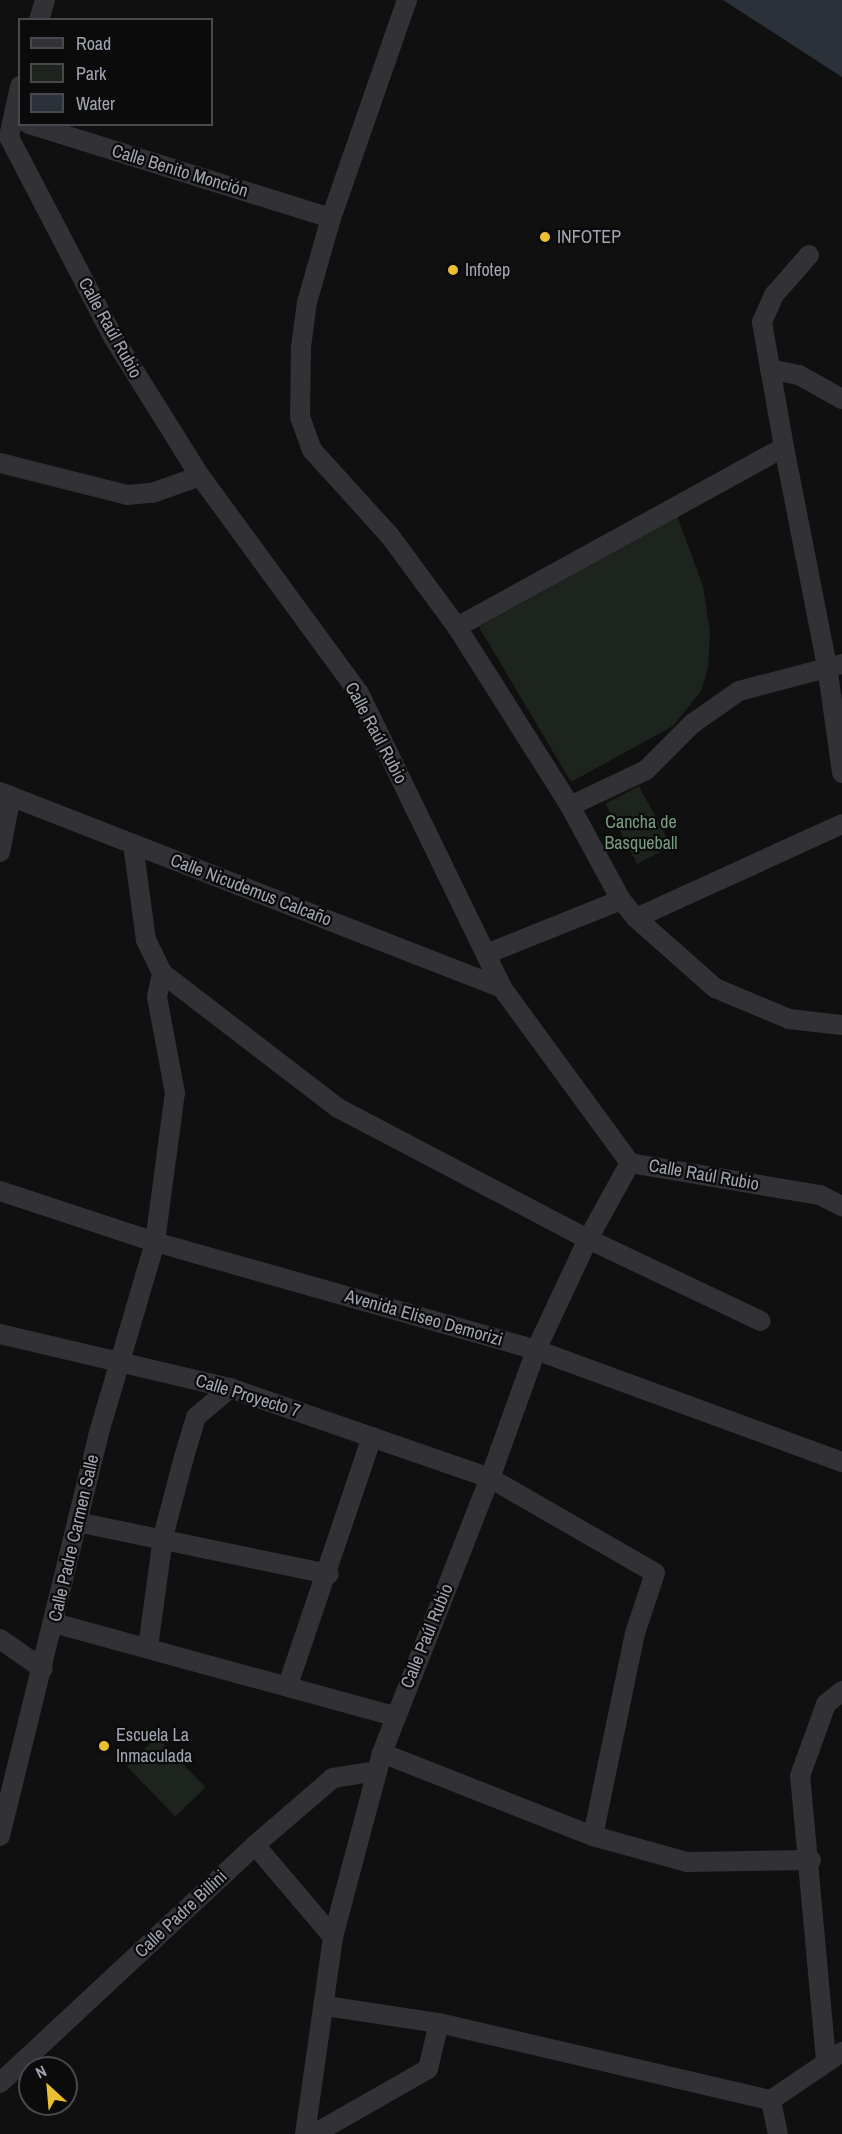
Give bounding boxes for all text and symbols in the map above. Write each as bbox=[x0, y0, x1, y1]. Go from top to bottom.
legend bbox=[18, 18, 213, 126]
text: Road bbox=[76, 31, 111, 56]
text: Park bbox=[76, 61, 106, 86]
text: Water bbox=[76, 91, 115, 116]
street label: Calle Benito Monción bbox=[109, 140, 251, 202]
place label: INFOTEP bbox=[557, 226, 621, 248]
marker: INFOTEP bbox=[538, 230, 552, 244]
place label: Infotep bbox=[465, 259, 510, 281]
marker: Infotep bbox=[446, 263, 460, 277]
street label: Calle Raúl Rubio bbox=[74, 274, 146, 382]
street label: Calle Raúl Rubio bbox=[340, 679, 412, 787]
park label: Cancha de Basqueball bbox=[604, 812, 678, 854]
street label: Calle Nicudemus Calcaño bbox=[167, 849, 335, 931]
street label: Calle Raúl Rubio bbox=[647, 1155, 761, 1195]
street label: Avenida Eliseo Demorizi bbox=[343, 1285, 505, 1351]
street label: Calle Proyecto 7 bbox=[193, 1370, 303, 1422]
street label: Calle Padre Carmen Salle bbox=[44, 1452, 104, 1624]
street label: Calle Paúl Rubio bbox=[396, 1581, 458, 1691]
place label: Escuela La Inmaculada bbox=[116, 1725, 192, 1768]
marker: Escuela La Inmaculada bbox=[97, 1739, 111, 1753]
street label: Calle Padre Billini bbox=[130, 1866, 232, 1962]
north arrow bbox=[18, 2056, 78, 2116]
text: N bbox=[32, 2060, 50, 2084]

